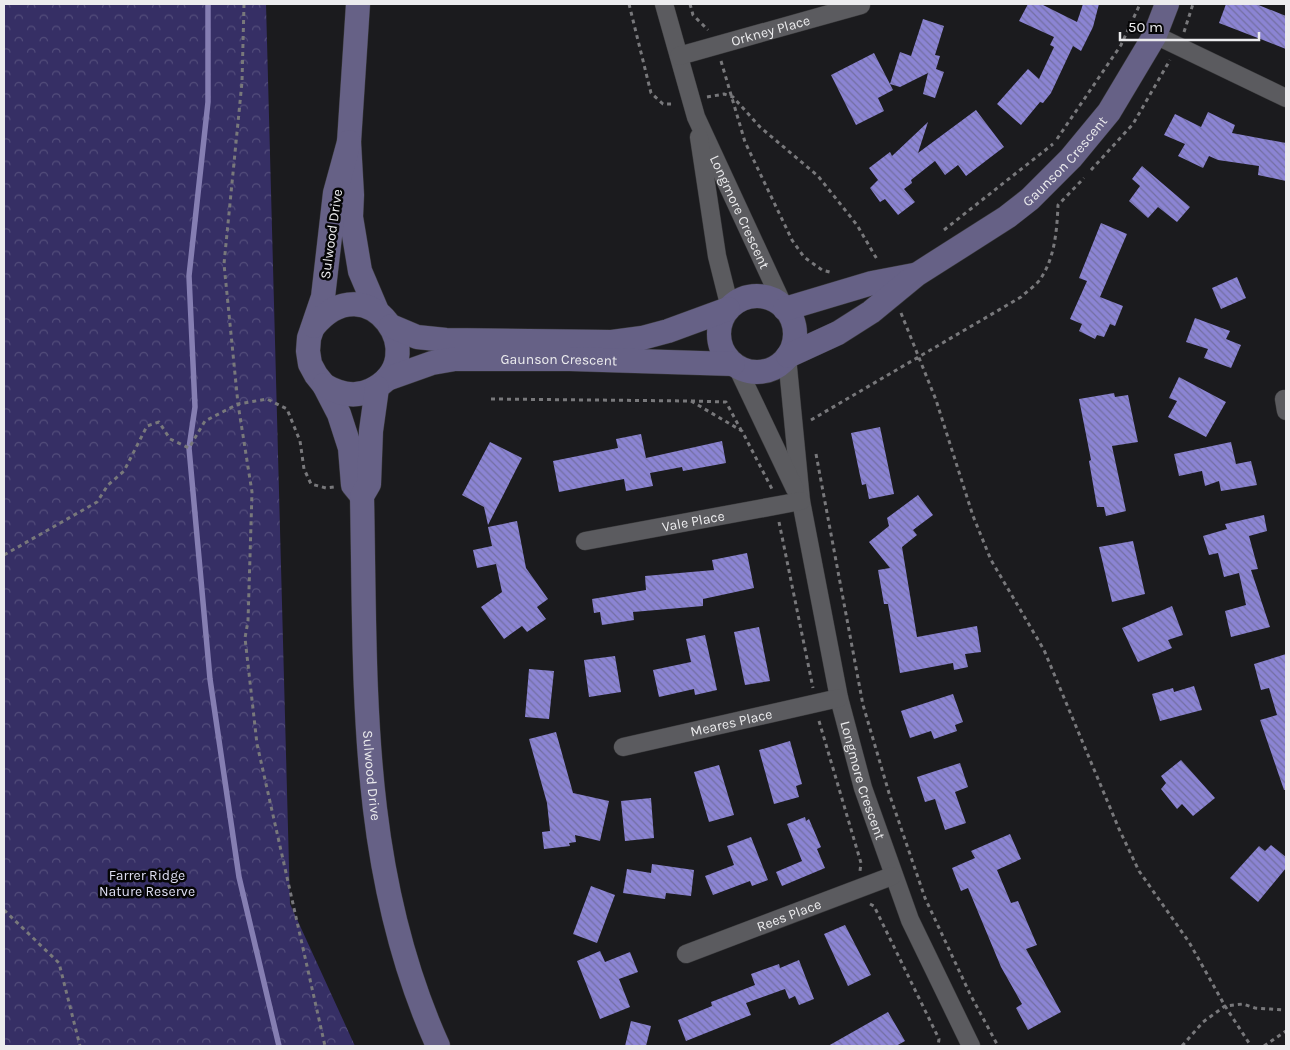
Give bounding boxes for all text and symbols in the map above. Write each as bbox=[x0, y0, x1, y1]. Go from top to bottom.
scale bar bbox=[1120, 10, 1259, 42]
street label: Orkney Place bbox=[729, 12, 812, 50]
text: 50 m bbox=[1128, 18, 1163, 36]
street label: Gaunson Crescent bbox=[1020, 113, 1111, 210]
street label: Longmore Crescent bbox=[706, 153, 773, 272]
street label: Sulwood Drive bbox=[317, 188, 346, 280]
street label: Gaunson Crescent bbox=[500, 351, 618, 369]
street label: Vale Place bbox=[661, 507, 726, 536]
street label: Meares Place bbox=[689, 705, 774, 740]
street label: Longmore Crescent bbox=[836, 719, 889, 842]
street label: Sulwood Drive bbox=[359, 730, 384, 822]
park label: Farrer Ridge Nature Reserve bbox=[99, 867, 195, 900]
street label: Rees Place bbox=[754, 896, 824, 935]

